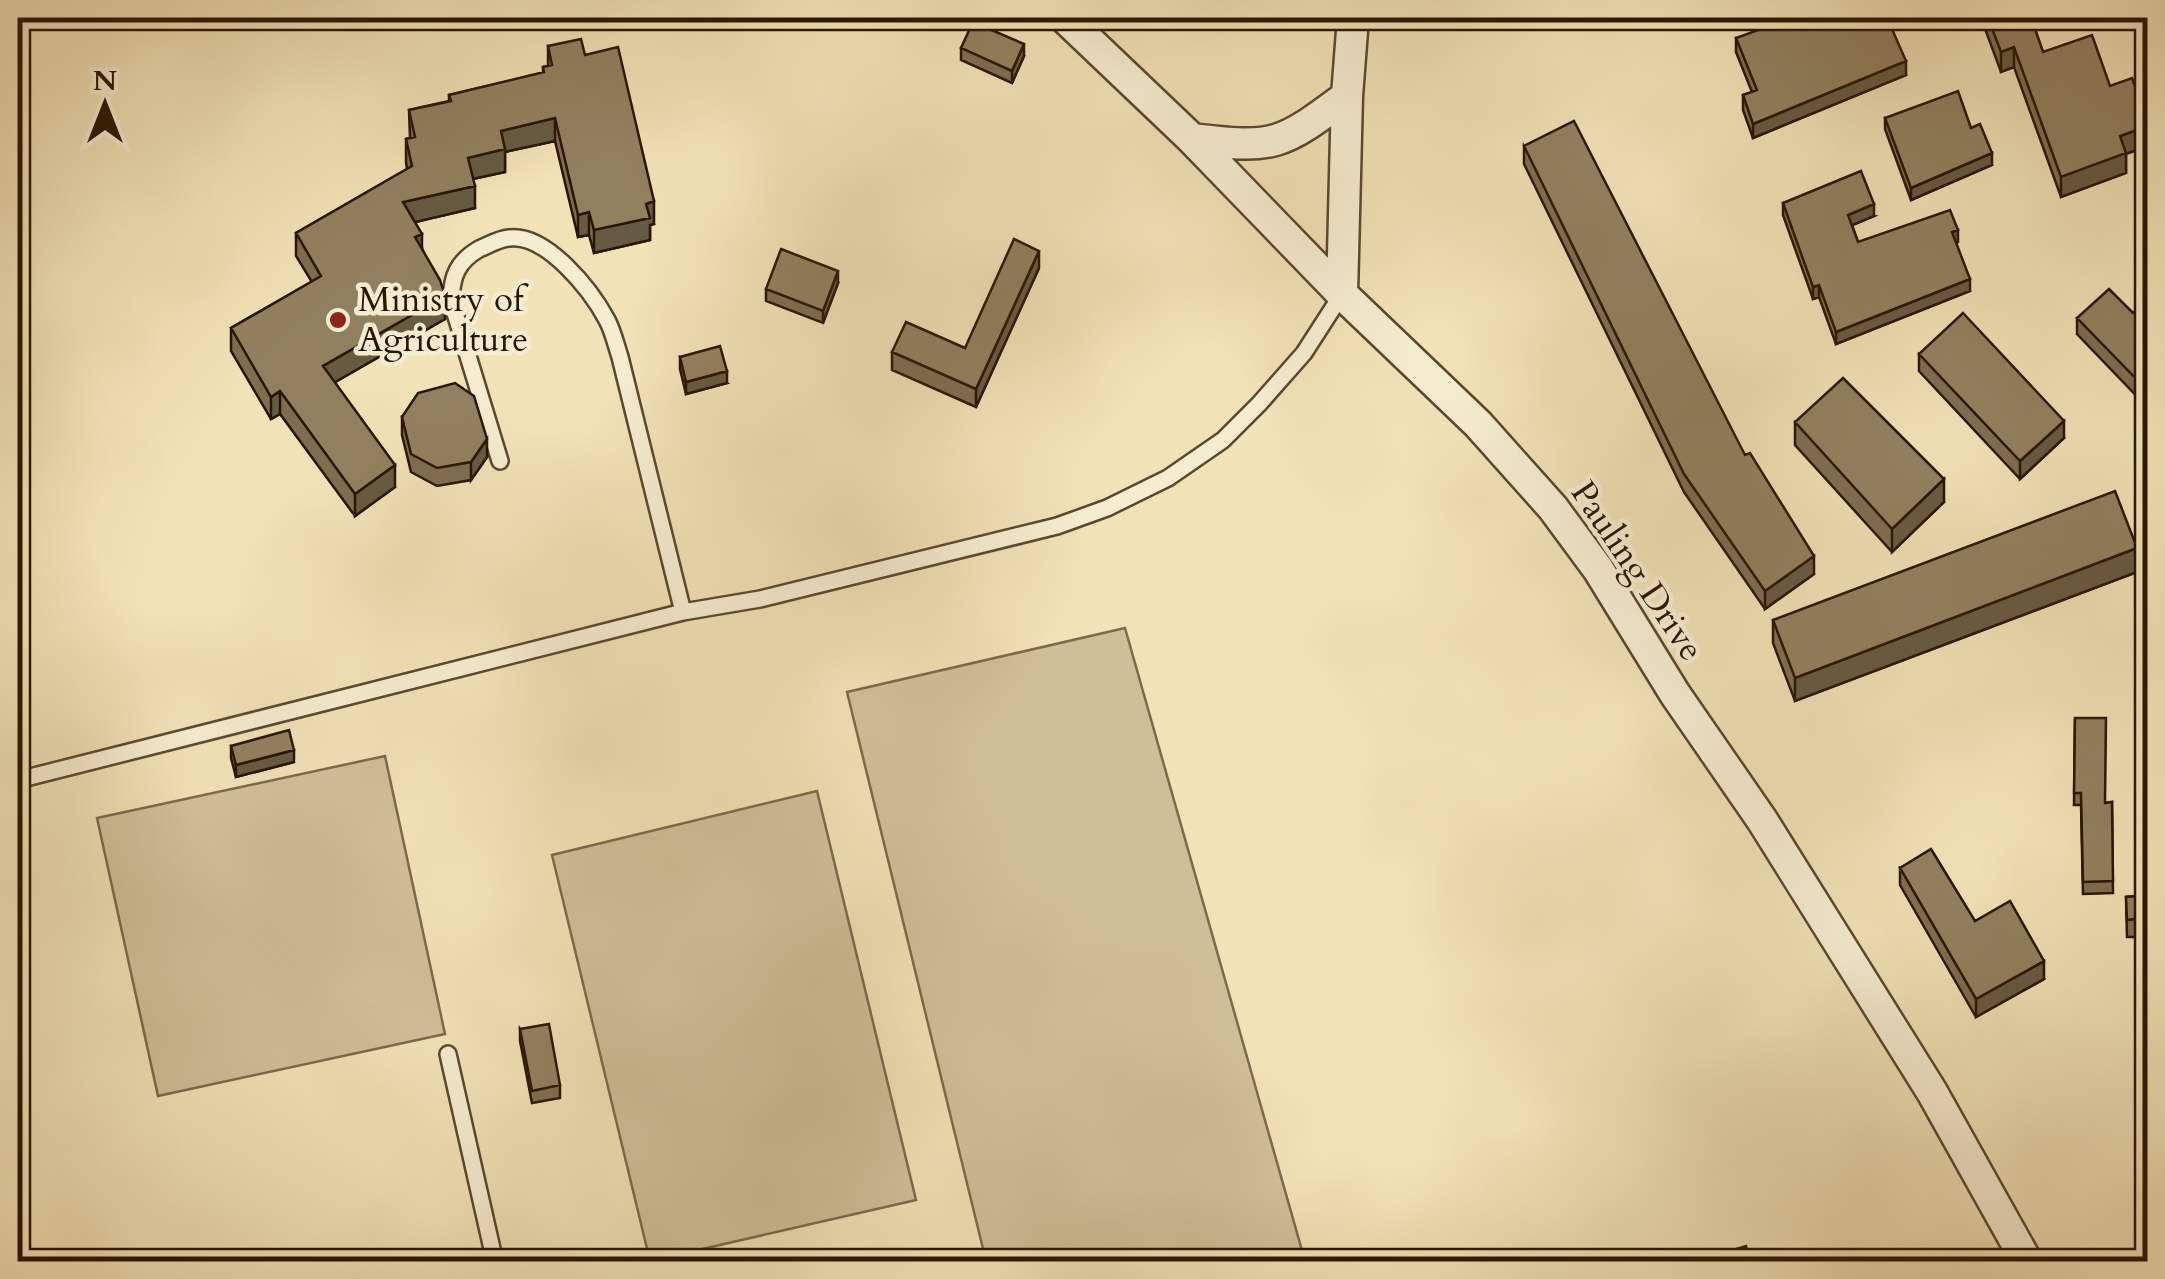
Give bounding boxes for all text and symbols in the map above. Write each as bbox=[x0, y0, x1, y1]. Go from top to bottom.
north arrow bbox=[55, 55, 155, 155]
text: N bbox=[93, 62, 117, 100]
place label: Ministry of Agriculture bbox=[358, 276, 529, 364]
marker: Ministry of Agriculture bbox=[327, 309, 349, 331]
street label: Pauling Drive bbox=[1559, 472, 1715, 670]

